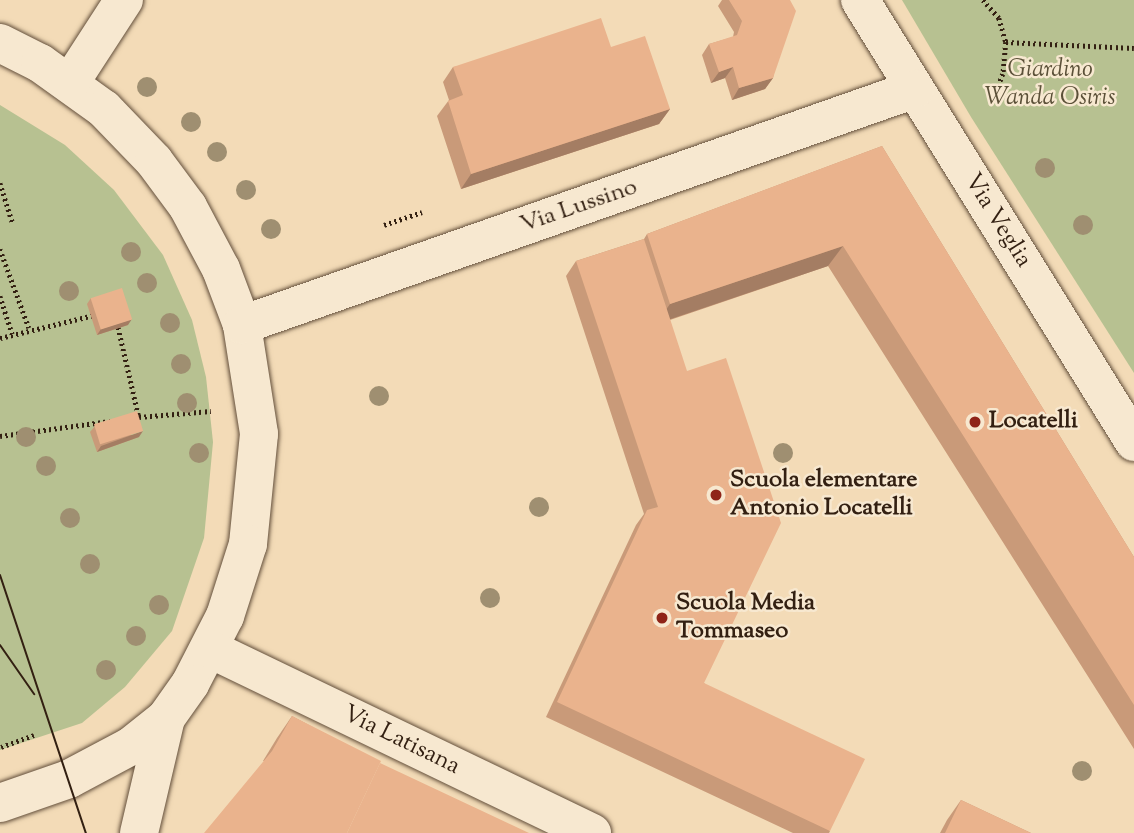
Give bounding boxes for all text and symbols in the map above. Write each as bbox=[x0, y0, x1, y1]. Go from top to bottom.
park label: Giardino Wanda Osiris bbox=[985, 57, 1115, 113]
street label: Via Veglia bbox=[957, 169, 1037, 273]
street label: Via Lussino bbox=[517, 174, 641, 240]
place label: Locatelli bbox=[989, 408, 1078, 436]
marker: Locatelli bbox=[967, 414, 983, 430]
place label: Scuola elementare Antonio Locatelli bbox=[730, 467, 917, 523]
marker: Scuola elementare Antonio Locatelli bbox=[708, 487, 724, 503]
place label: Scuola Media Tommaseo bbox=[676, 590, 815, 646]
marker: Scuola Media Tommaseo bbox=[654, 610, 670, 626]
street label: Via Latisana bbox=[338, 700, 464, 782]

